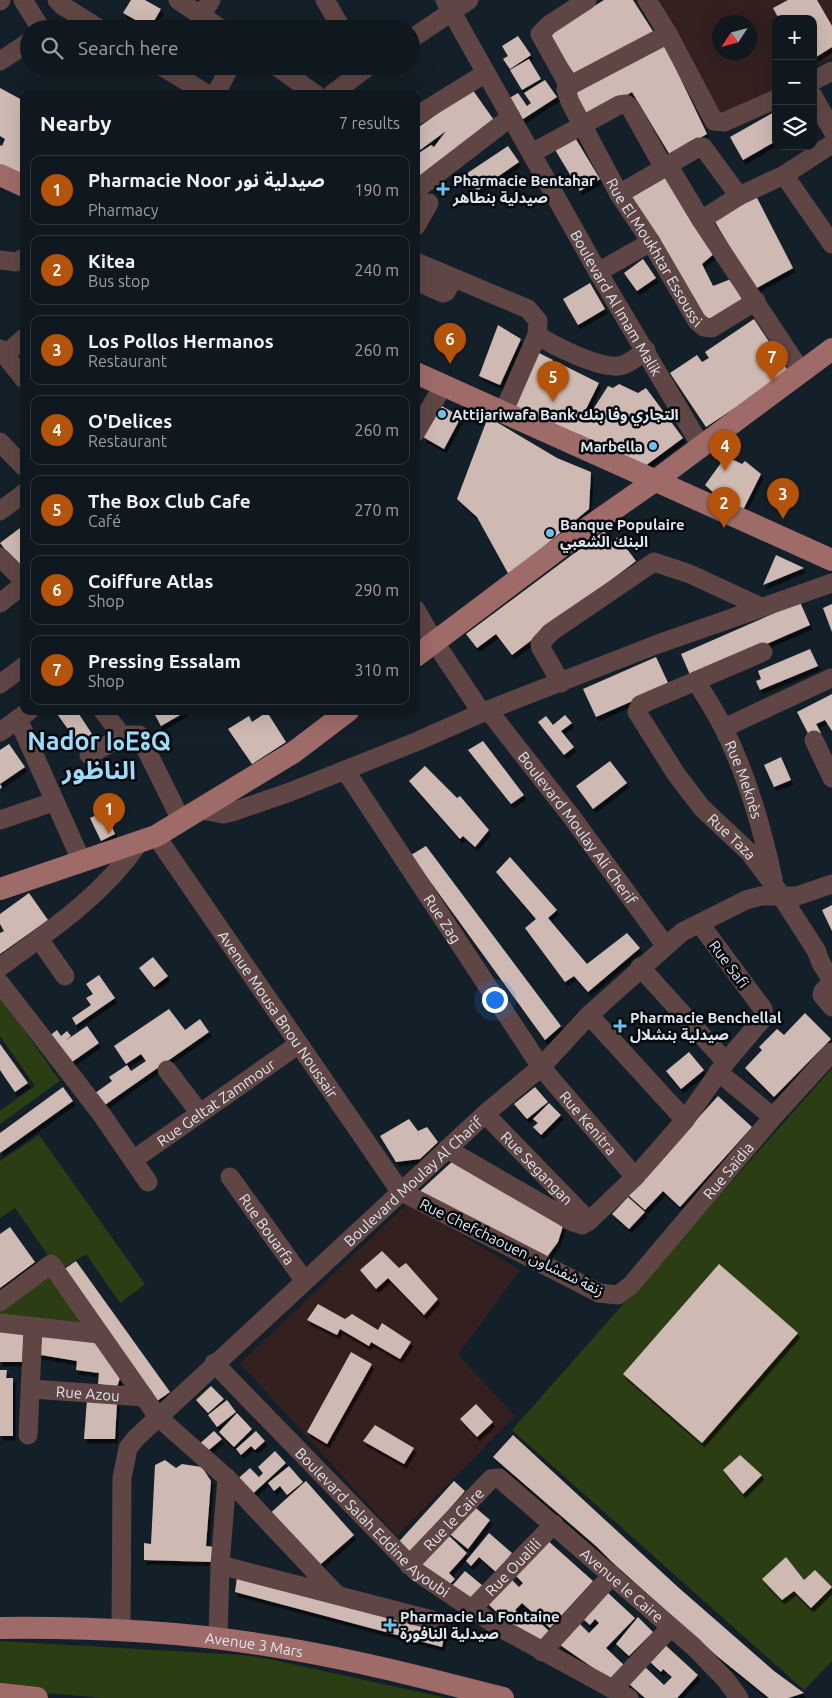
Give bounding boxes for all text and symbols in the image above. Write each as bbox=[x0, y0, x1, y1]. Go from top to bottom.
north arrow bbox=[712, 15, 757, 60]
map controls bbox=[772, 15, 817, 150]
button: + bbox=[772, 15, 817, 60]
search box bbox=[20, 20, 420, 75]
icon: search bbox=[38, 34, 66, 62]
text: Search here bbox=[78, 37, 178, 59]
button: − bbox=[772, 60, 817, 105]
button: layers bbox=[772, 105, 817, 150]
text: Nearby bbox=[40, 111, 111, 135]
text: 7 results bbox=[339, 114, 400, 132]
text: Pharmacie Noor صيدلية نور bbox=[88, 169, 325, 191]
place label: Pharmacie Bentahar صيدلية بنطاهر bbox=[452, 172, 596, 207]
street label: Rue El Moukhtar Essoussi bbox=[604, 175, 706, 330]
text: 1 bbox=[52, 181, 62, 199]
text: 190 m bbox=[354, 181, 399, 199]
marker: Pharmacie Bentahar صيدلية بنطاهر bbox=[437, 183, 449, 195]
text: Pharmacy bbox=[88, 201, 158, 219]
street label: Boulevard Al Imam Malik bbox=[568, 227, 666, 379]
text: Kitea bbox=[88, 250, 135, 272]
text: 2 bbox=[52, 261, 62, 279]
text: 240 m bbox=[354, 261, 399, 279]
text: Bus stop bbox=[88, 272, 150, 290]
pin: 6 bbox=[434, 323, 466, 364]
text: Los Pollos Hermanos bbox=[88, 330, 274, 352]
text: 3 bbox=[52, 341, 62, 359]
text: 260 m bbox=[354, 341, 399, 359]
pin: 7 bbox=[756, 341, 788, 382]
text: Restaurant bbox=[88, 352, 167, 370]
pin: 5 bbox=[537, 361, 569, 402]
place label: Attijariwafa Bank التجاري وفا بنك bbox=[452, 406, 679, 426]
marker: Attijariwafa Bank التجاري وفا بنك bbox=[436, 408, 448, 420]
text: O'Delices bbox=[88, 410, 172, 432]
text: 4 bbox=[52, 421, 62, 439]
text: 260 m bbox=[354, 421, 399, 439]
pin: 4 bbox=[709, 430, 741, 471]
text: Restaurant bbox=[88, 432, 167, 450]
place label: Marbella bbox=[580, 438, 643, 455]
marker: Marbella bbox=[647, 440, 659, 452]
pin: 3 bbox=[767, 478, 799, 519]
pin: 2 bbox=[708, 487, 740, 528]
text: The Box Club Cafe bbox=[88, 490, 251, 512]
text: 5 bbox=[52, 501, 62, 519]
text: 270 m bbox=[354, 501, 399, 519]
text: Café bbox=[88, 512, 121, 530]
place label: Banque Populaire البنك الشعبي bbox=[560, 516, 685, 553]
marker: Banque Populaire البنك الشعبي bbox=[544, 527, 556, 539]
text: Coiffure Atlas bbox=[88, 570, 213, 592]
text: 6 bbox=[52, 581, 62, 599]
text: 290 m bbox=[354, 581, 399, 599]
text: Shop bbox=[88, 592, 124, 610]
text: Pressing Essalam bbox=[88, 650, 241, 672]
text: 7 bbox=[52, 661, 62, 679]
text: 310 m bbox=[354, 661, 399, 679]
text: Shop bbox=[88, 672, 124, 690]
district label: Nador ⵏⴰⴹⵓⵕ الناظور bbox=[27, 727, 171, 785]
street label: Rue Meknès bbox=[722, 738, 766, 820]
street label: Boulevard Moulay Ali Cherif bbox=[515, 748, 641, 907]
pin: 1 bbox=[93, 793, 125, 834]
street label: Rue Taza bbox=[705, 810, 760, 863]
street label: Rue Zag bbox=[421, 891, 465, 946]
street label: Avenue Mousa Bnou Noussair bbox=[215, 927, 342, 1101]
street label: Rue Safi bbox=[706, 937, 752, 991]
your location bbox=[482, 987, 508, 1013]
place label: Pharmacie Benchellal صيدلية بنشلال bbox=[630, 1009, 782, 1044]
marker: Pharmacie Benchellal صيدلية بنشلال bbox=[614, 1020, 626, 1032]
street label: Rue Geltat Zammour bbox=[154, 1055, 278, 1149]
street label: Rue Kenitra bbox=[557, 1087, 620, 1158]
street label: Boulevard Moulay Al Charif bbox=[340, 1113, 486, 1249]
street label: Rue Segangan bbox=[498, 1128, 577, 1208]
street label: Rue Saïdia bbox=[699, 1138, 757, 1202]
street label: Rue Bouarfa bbox=[236, 1190, 299, 1268]
street label: Rue Chefchaouen زنقة شفشاون bbox=[417, 1195, 607, 1300]
street label: Rue Azou bbox=[55, 1382, 120, 1404]
street label: Boulevard Salah Eddine Ayoubi bbox=[292, 1444, 453, 1600]
street label: Rue le Caire bbox=[419, 1484, 487, 1553]
street label: Rue Oualili bbox=[481, 1535, 544, 1599]
street label: Avenue le Caire bbox=[577, 1544, 667, 1625]
place label: Pharmacie La Fontaine صيدلية النافورة bbox=[400, 1608, 560, 1643]
marker: Pharmacie La Fontaine صيدلية النافورة bbox=[384, 1619, 396, 1631]
street label: Avenue 3 Mars bbox=[204, 1629, 305, 1660]

